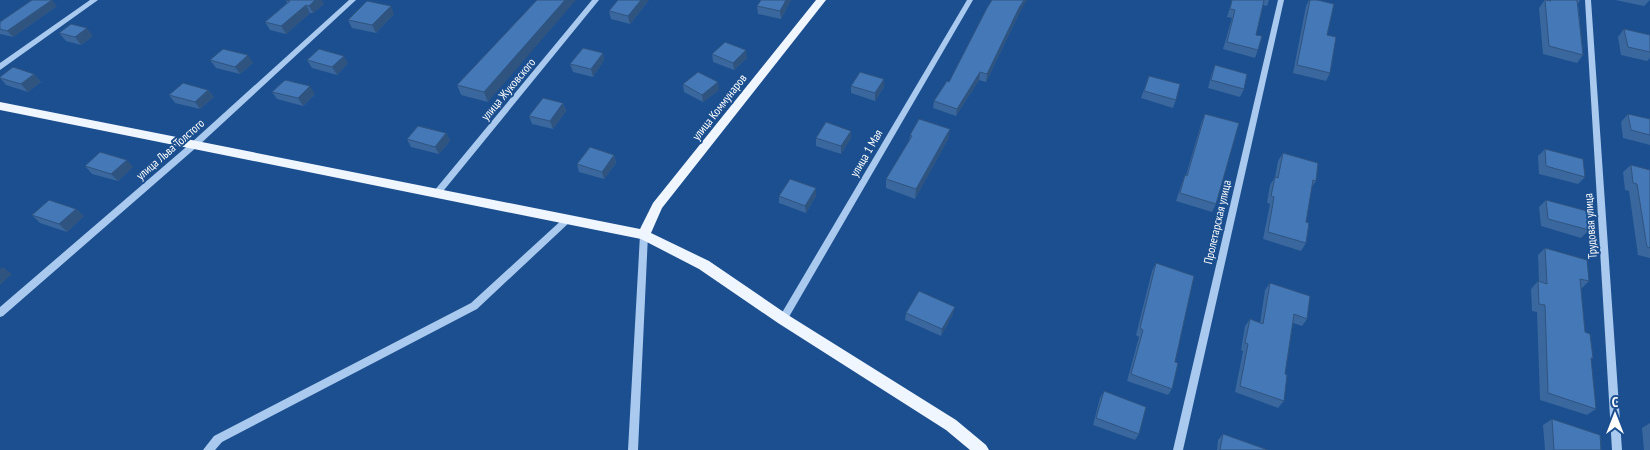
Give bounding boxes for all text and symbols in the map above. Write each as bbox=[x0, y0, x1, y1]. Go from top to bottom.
street label: улица Жуковского bbox=[478, 55, 538, 123]
street label: улица Коммунаров bbox=[688, 71, 750, 143]
street label: улица Льва Толстого bbox=[133, 115, 207, 183]
street label: улица 1 Мая bbox=[846, 126, 886, 179]
street label: Пролетарская улица bbox=[1200, 178, 1234, 266]
street label: Трудовая улица bbox=[1580, 193, 1600, 259]
north arrow bbox=[1590, 390, 1640, 440]
text: С bbox=[1612, 393, 1619, 411]

